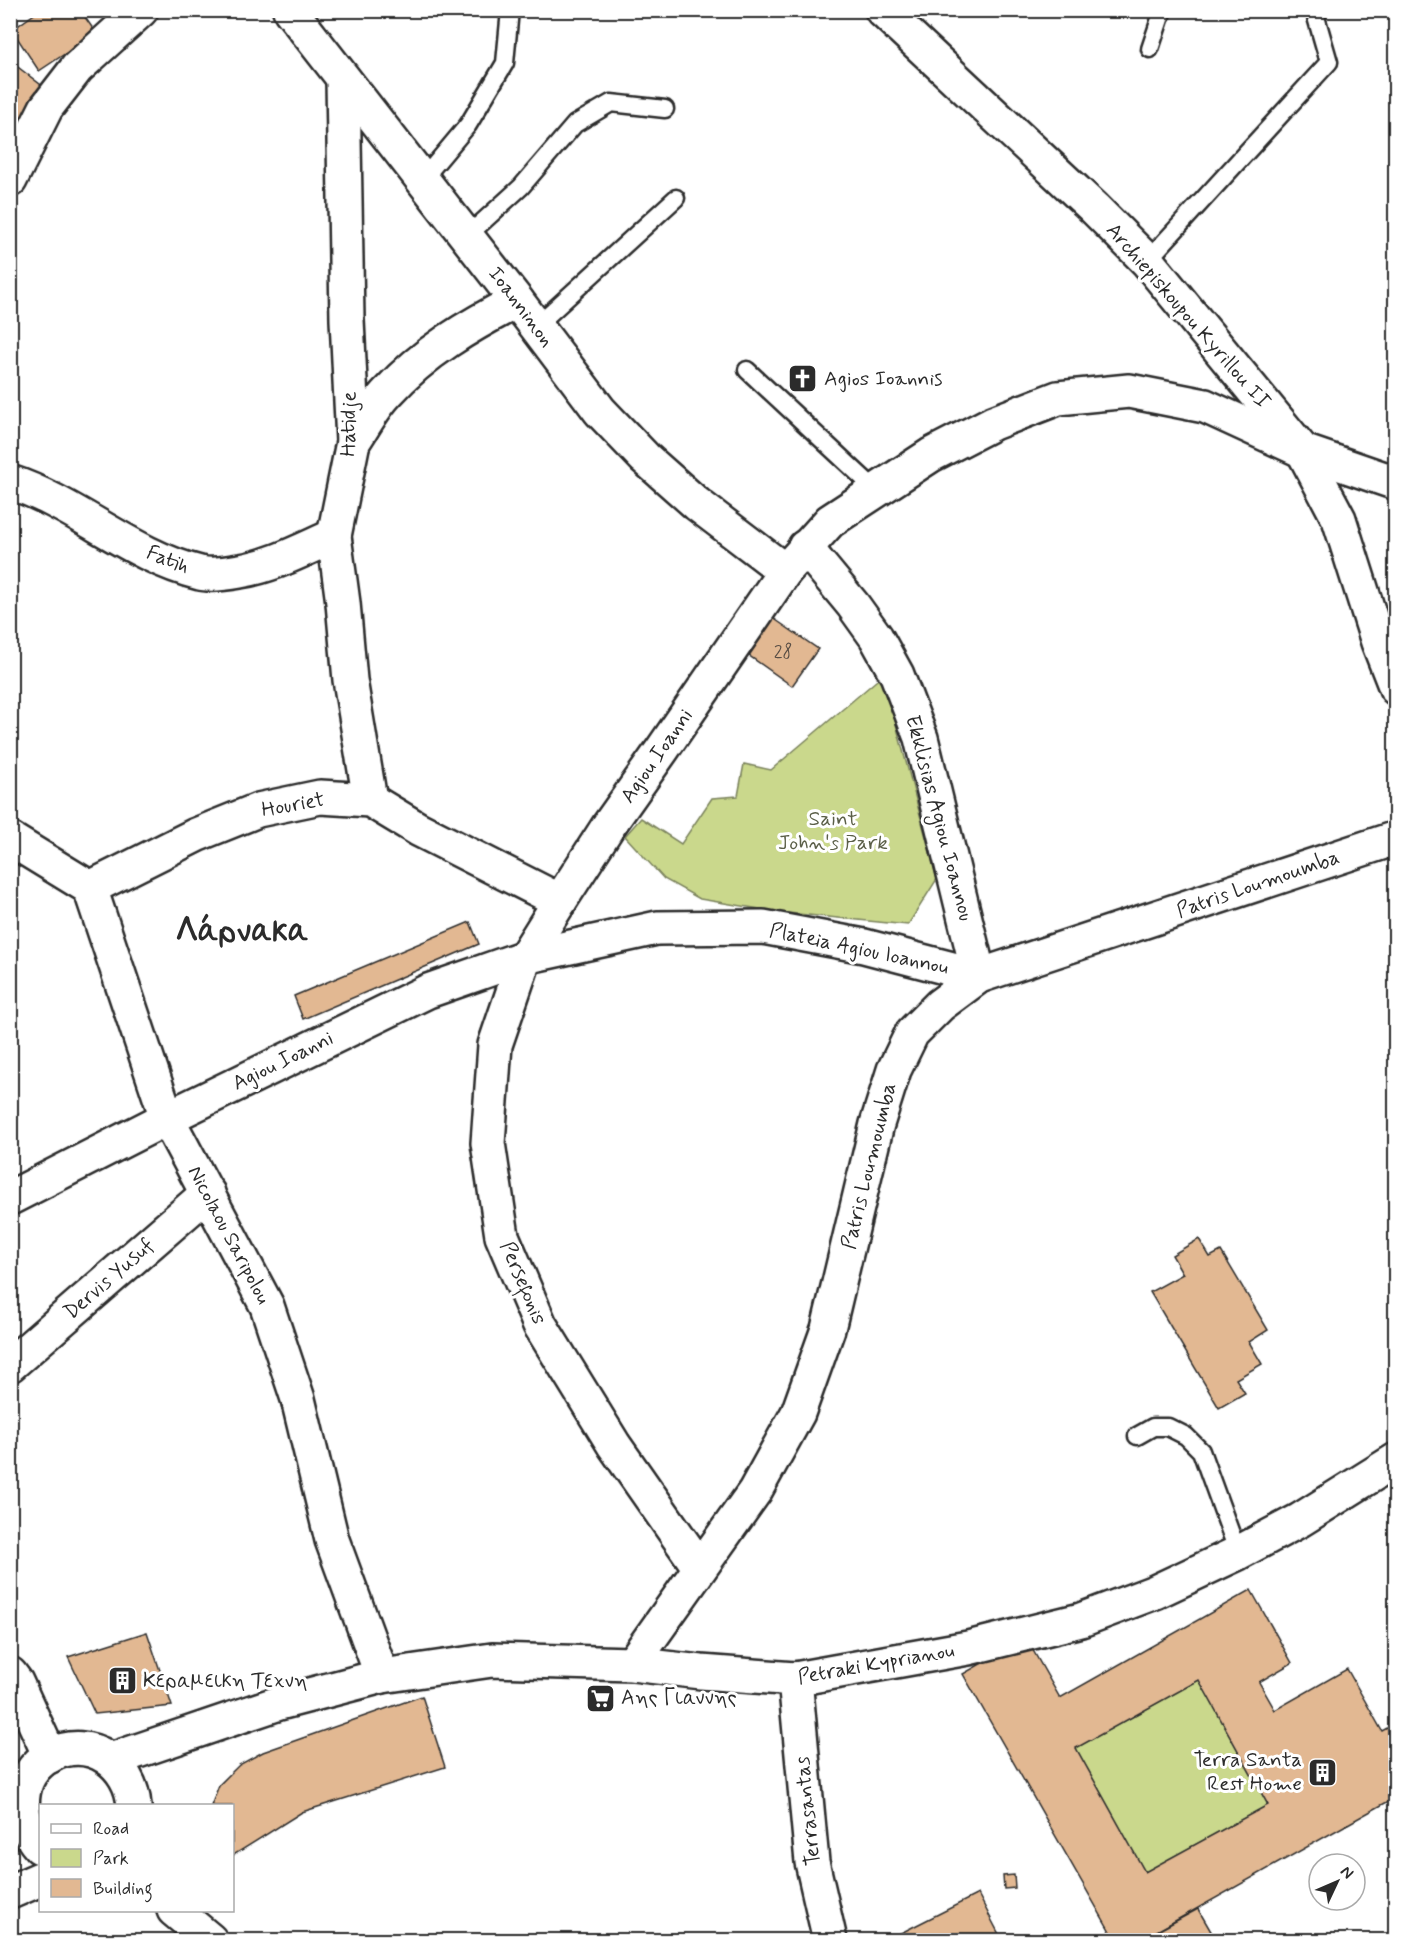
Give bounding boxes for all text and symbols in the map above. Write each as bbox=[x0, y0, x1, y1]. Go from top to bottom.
street label: Archiepiskoupou Kyrillou II bbox=[1100, 217, 1276, 415]
street label: Ioanninon bbox=[481, 261, 561, 353]
church icon: Agios Ioannis bbox=[787, 363, 819, 395]
place label: Agios Ioannis bbox=[824, 365, 942, 393]
street label: Hatidje bbox=[334, 391, 364, 457]
street label: Fatih bbox=[142, 539, 194, 581]
house number: 28 bbox=[774, 640, 792, 664]
street label: Agiou Ioanni bbox=[614, 703, 700, 809]
street label: Ekklisias Agiou Ioannou bbox=[897, 712, 980, 924]
street label: Houriet bbox=[259, 786, 327, 824]
park label: Saint John's Park bbox=[778, 805, 888, 857]
street label: Patris Loumoumba bbox=[1173, 843, 1343, 925]
district label: Λάρνακα bbox=[175, 910, 309, 954]
street label: Plateia Agiou Ioannou bbox=[767, 916, 951, 982]
street label: Agiou Ioanni bbox=[228, 1024, 338, 1098]
street label: Patris Loumoumba bbox=[835, 1080, 903, 1252]
street label: Nicolaou Saripolou bbox=[181, 1161, 277, 1309]
street label: Dervis Yusuf bbox=[58, 1232, 160, 1326]
street label: Persefonis bbox=[491, 1237, 553, 1330]
street label: Petraki Kyprianou bbox=[796, 1636, 956, 1692]
building icon: Κεραμεικη Τεχνη bbox=[106, 1665, 138, 1697]
place label: Κεραμεικη Τεχνη bbox=[143, 1667, 307, 1695]
supermarket icon: Αης Γιαννης bbox=[584, 1682, 616, 1714]
place label: Αης Γιαννης bbox=[621, 1684, 737, 1712]
place label: Terra Santa Rest Home bbox=[1193, 1746, 1302, 1798]
street label: Terrasantas bbox=[788, 1755, 828, 1867]
building icon: Terra Santa Rest Home bbox=[1307, 1756, 1339, 1788]
legend bbox=[39, 1804, 234, 1912]
text: Road bbox=[93, 1817, 129, 1841]
text: Park bbox=[93, 1847, 129, 1871]
north arrow bbox=[1307, 1852, 1367, 1912]
text: N bbox=[1335, 1861, 1358, 1884]
text: Building bbox=[93, 1877, 153, 1903]

